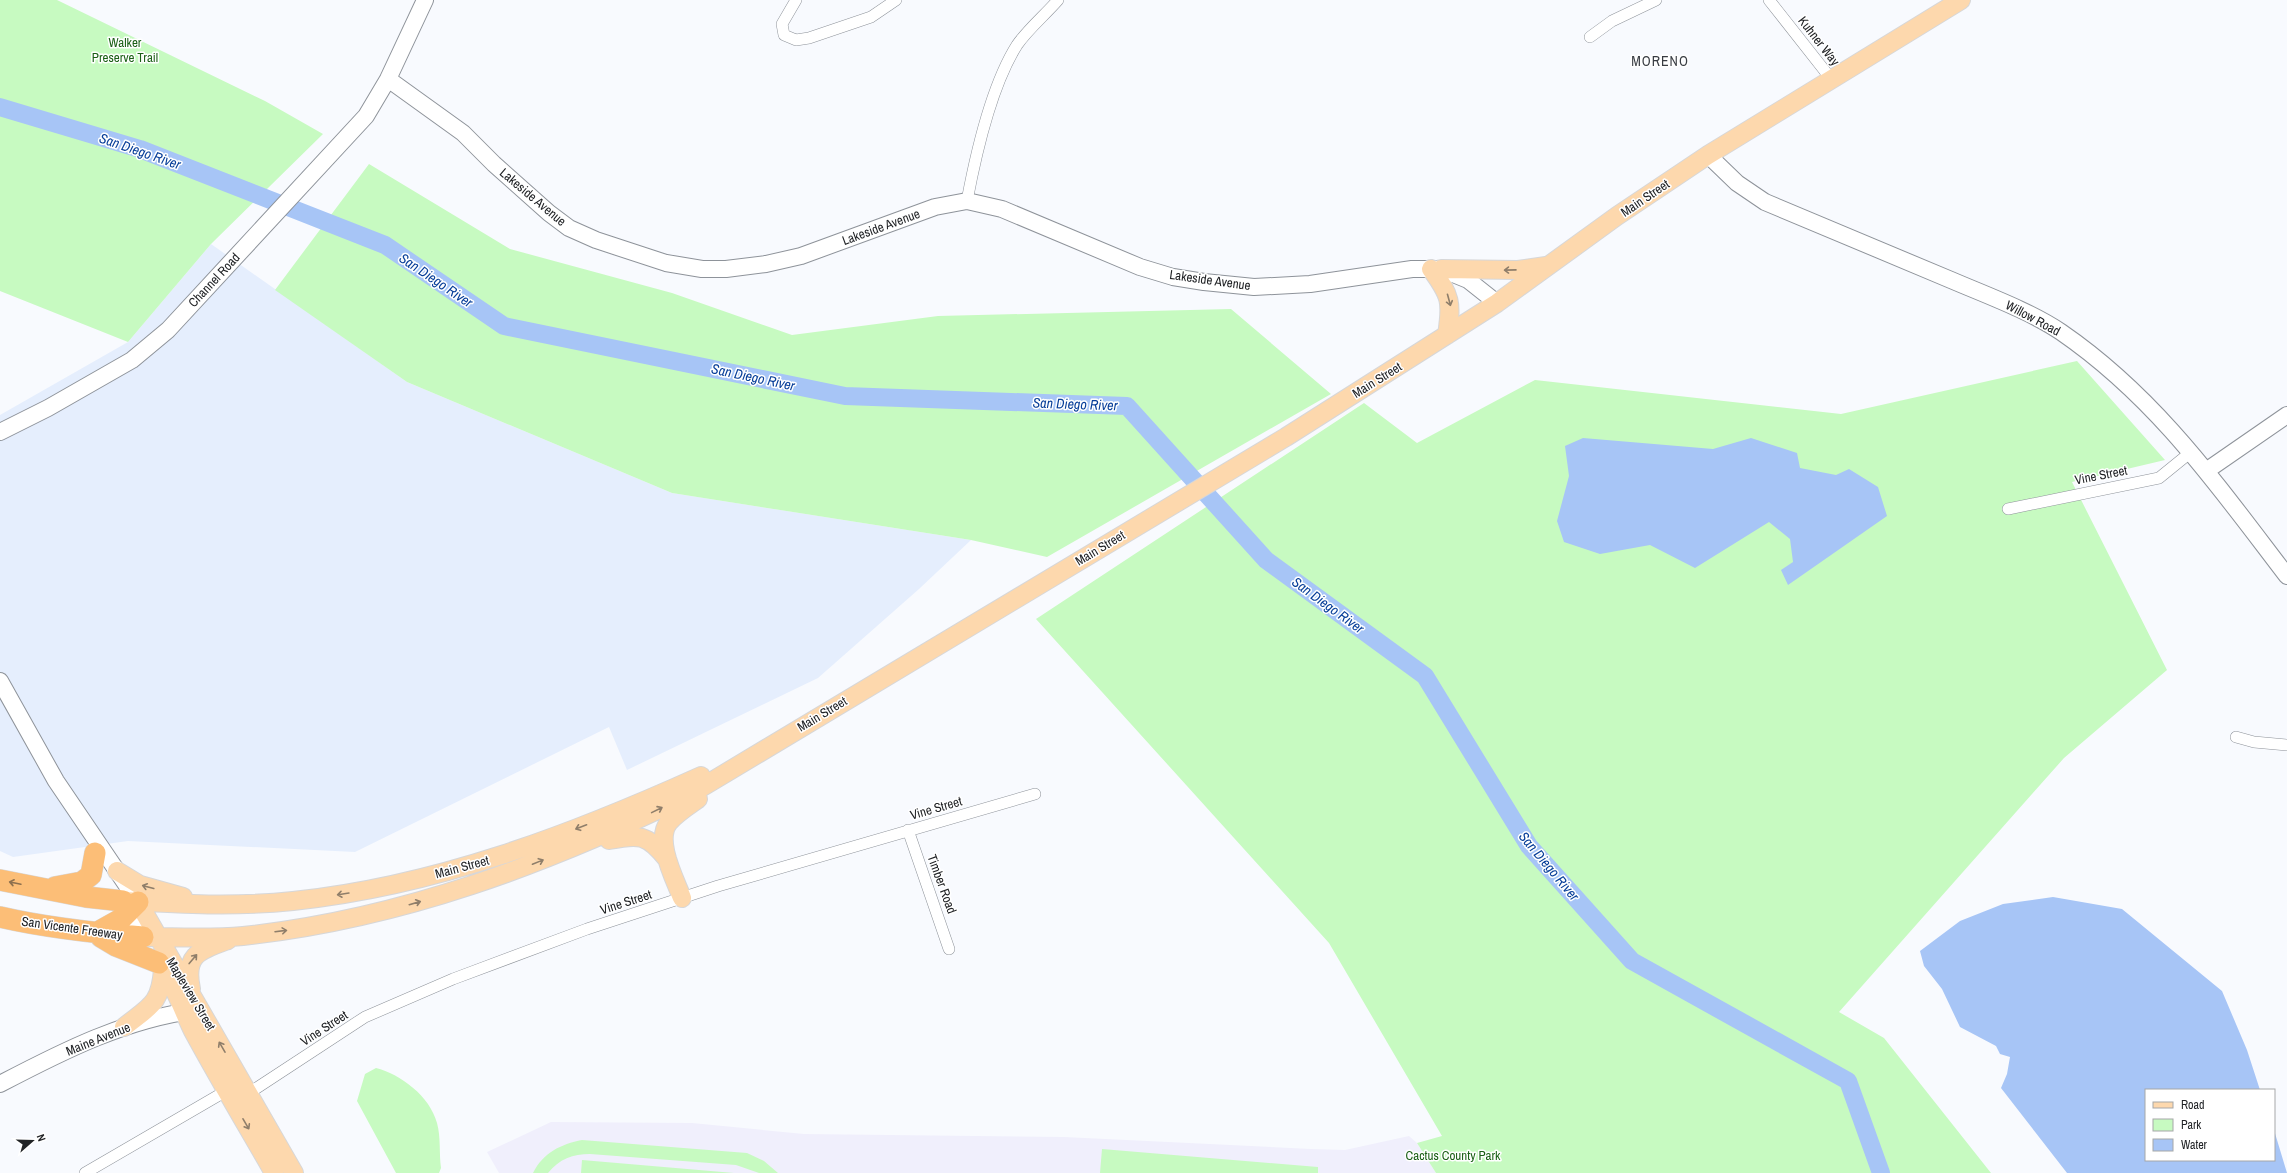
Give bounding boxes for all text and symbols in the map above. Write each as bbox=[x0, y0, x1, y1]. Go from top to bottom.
street label: Kuhner Way bbox=[1794, 13, 1844, 70]
park label: Walker Preserve Trail bbox=[92, 34, 158, 66]
district label: MORENO bbox=[1631, 52, 1689, 70]
water label: San Diego River bbox=[97, 129, 184, 174]
street label: Lakeside Avenue bbox=[496, 164, 570, 230]
street label: Main Street bbox=[1617, 176, 1673, 220]
street label: Lakeside Avenue bbox=[840, 205, 922, 249]
street label: Channel Road bbox=[185, 249, 243, 311]
water label: San Diego River bbox=[396, 249, 477, 312]
street label: Lakeside Avenue bbox=[1168, 266, 1252, 294]
one-way arrow bbox=[1504, 266, 1517, 274]
one-way arrow bbox=[1445, 293, 1453, 306]
street label: Willow Road bbox=[2003, 296, 2063, 340]
street label: Main Street bbox=[1349, 358, 1405, 402]
water label: San Diego River bbox=[710, 359, 798, 395]
water label: San Diego River bbox=[1032, 394, 1119, 415]
street label: Vine Street bbox=[2073, 462, 2129, 488]
street label: Main Street bbox=[1072, 527, 1128, 569]
water label: San Diego River bbox=[1288, 573, 1369, 638]
street label: Main Street bbox=[794, 693, 850, 735]
street label: Vine Street bbox=[908, 792, 964, 823]
one-way arrow bbox=[651, 806, 663, 813]
one-way arrow bbox=[576, 823, 588, 831]
water label: San Diego River bbox=[1515, 828, 1584, 905]
street label: Main Street bbox=[433, 852, 491, 882]
street label: Timber Road bbox=[923, 852, 961, 916]
one-way arrow bbox=[532, 858, 544, 866]
one-way arrow bbox=[9, 879, 22, 887]
one-way arrow bbox=[142, 883, 155, 891]
street label: Vine Street bbox=[598, 886, 654, 918]
one-way arrow bbox=[337, 890, 350, 898]
one-way arrow bbox=[408, 899, 421, 906]
street label: San Vicente Freeway bbox=[20, 913, 124, 944]
one-way arrow bbox=[274, 927, 287, 935]
street label: Mapleview Street bbox=[163, 954, 220, 1034]
one-way arrow bbox=[189, 954, 198, 965]
street label: Vine Street bbox=[297, 1006, 351, 1050]
street label: Maine Avenue bbox=[63, 1018, 133, 1060]
one-way arrow bbox=[218, 1041, 226, 1053]
legend bbox=[2145, 1089, 2275, 1161]
text: Road bbox=[2181, 1097, 2205, 1113]
text: Park bbox=[2181, 1117, 2201, 1133]
one-way arrow bbox=[242, 1118, 250, 1130]
north arrow bbox=[12, 1121, 52, 1161]
text: N bbox=[34, 1132, 49, 1143]
text: Water bbox=[2181, 1137, 2208, 1153]
park label: Cactus County Park bbox=[1406, 1147, 1501, 1164]

